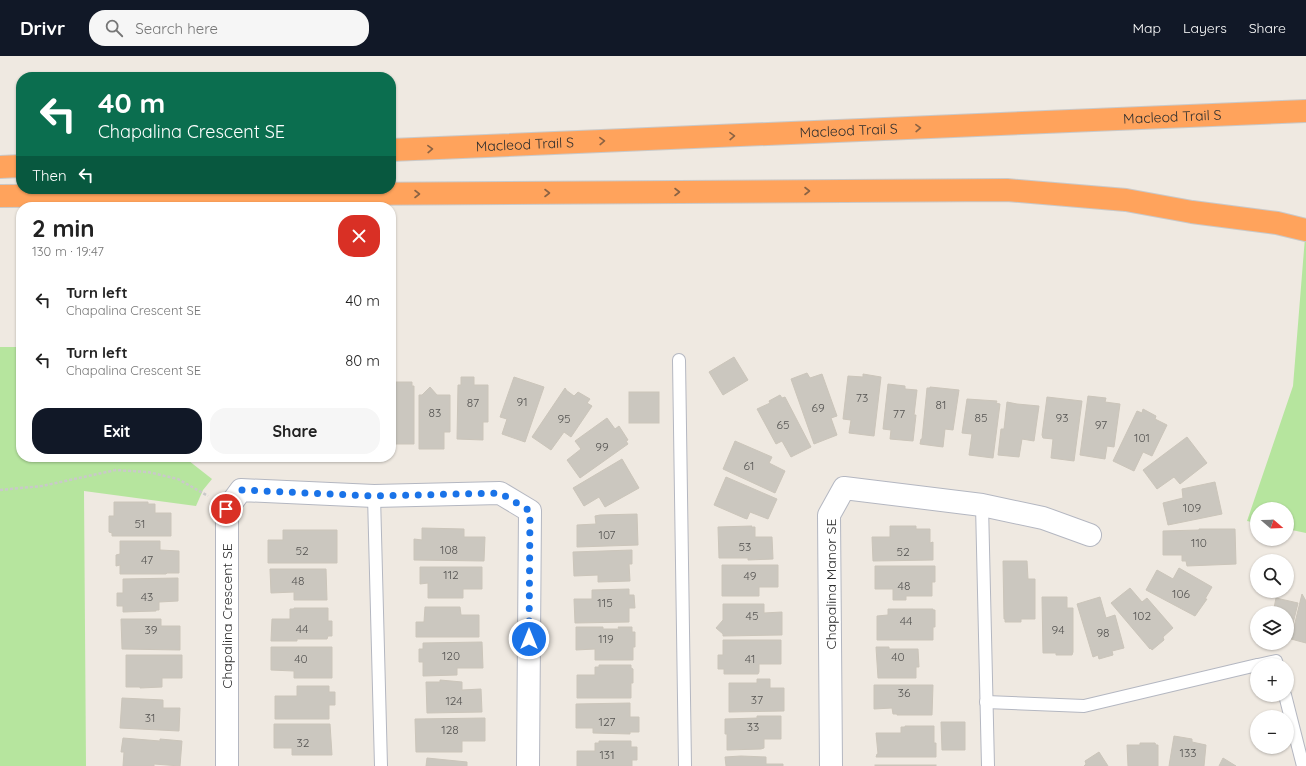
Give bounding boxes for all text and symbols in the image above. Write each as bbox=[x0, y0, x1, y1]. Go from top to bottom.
search box bbox=[89, 10, 369, 46]
text: Drivr bbox=[20, 16, 65, 40]
icon: search bbox=[103, 17, 125, 39]
text: Search here bbox=[135, 19, 218, 38]
text: Map bbox=[1132, 19, 1161, 37]
text: Layers bbox=[1183, 19, 1227, 37]
text: Share bbox=[1249, 19, 1286, 37]
text: 40 m bbox=[98, 85, 165, 120]
icon: left bbox=[32, 88, 84, 140]
street label: Macleod Trail S bbox=[1123, 106, 1222, 128]
street label: Macleod Trail S bbox=[799, 119, 898, 142]
text: Chapalina Crescent SE bbox=[98, 120, 285, 143]
one-way arrow bbox=[915, 123, 921, 132]
one-way arrow bbox=[729, 131, 735, 140]
street label: Macleod Trail S bbox=[475, 133, 575, 155]
one-way arrow bbox=[599, 137, 605, 146]
one-way arrow bbox=[427, 144, 433, 153]
icon: left bbox=[75, 164, 97, 186]
text: Then bbox=[32, 166, 67, 185]
one-way arrow bbox=[804, 187, 810, 195]
one-way arrow bbox=[674, 188, 680, 196]
one-way arrow bbox=[544, 189, 550, 197]
one-way arrow bbox=[414, 190, 420, 198]
text: 2 min bbox=[32, 213, 94, 243]
button: close bbox=[338, 215, 380, 257]
text: 130 m · 19:47 bbox=[32, 243, 104, 259]
text: Turn left bbox=[66, 283, 128, 302]
icon: left bbox=[32, 289, 54, 311]
text: 40 m bbox=[345, 291, 380, 310]
text: Chapalina Crescent SE bbox=[66, 302, 201, 318]
text: Turn left bbox=[66, 343, 128, 362]
icon: left bbox=[32, 349, 54, 371]
text: 80 m bbox=[345, 351, 380, 370]
text: Chapalina Crescent SE bbox=[66, 362, 201, 378]
house number: 73 bbox=[856, 390, 868, 405]
house number: 91 bbox=[516, 394, 528, 409]
house number: 87 bbox=[467, 395, 479, 410]
house number: 81 bbox=[936, 397, 946, 412]
house number: 69 bbox=[811, 400, 825, 415]
house number: 83 bbox=[429, 405, 441, 420]
house number: 77 bbox=[893, 406, 905, 421]
button: Exit bbox=[32, 408, 202, 454]
button: Share bbox=[210, 408, 380, 454]
house number: 85 bbox=[974, 410, 988, 425]
house number: 93 bbox=[1056, 410, 1068, 425]
house number: 95 bbox=[557, 411, 571, 426]
house number: 65 bbox=[777, 417, 790, 432]
house number: 97 bbox=[1095, 417, 1107, 432]
house number: 101 bbox=[1134, 430, 1150, 445]
house number: 99 bbox=[595, 439, 609, 454]
house number: 61 bbox=[744, 458, 754, 473]
pin bbox=[209, 492, 243, 526]
icon: arrive bbox=[215, 498, 237, 520]
house number: 109 bbox=[1183, 500, 1201, 515]
north arrow bbox=[1250, 502, 1294, 546]
map controls bbox=[1250, 502, 1294, 754]
house number: 51 bbox=[135, 516, 145, 531]
street label: Chapalina Manor SE bbox=[822, 519, 840, 649]
house number: 107 bbox=[598, 527, 616, 542]
house number: 110 bbox=[1191, 535, 1207, 550]
house number: 53 bbox=[739, 539, 751, 554]
house number: 108 bbox=[440, 542, 458, 557]
street label: Chapalina Crescent SE bbox=[218, 543, 236, 689]
house number: 52 bbox=[295, 543, 309, 558]
house number: 52 bbox=[896, 544, 910, 559]
house number: 47 bbox=[141, 552, 153, 567]
button: search bbox=[1250, 554, 1294, 598]
house number: 112 bbox=[443, 567, 459, 582]
house number: 49 bbox=[744, 568, 757, 583]
house number: 48 bbox=[292, 573, 304, 588]
house number: 48 bbox=[898, 578, 910, 593]
house number: 106 bbox=[1172, 586, 1191, 601]
house number: 43 bbox=[141, 589, 153, 604]
house number: 115 bbox=[597, 595, 613, 610]
button: layers bbox=[1250, 606, 1294, 650]
house number: 45 bbox=[746, 608, 758, 623]
house number: 102 bbox=[1133, 608, 1151, 623]
house number: 44 bbox=[900, 613, 912, 628]
position arrow bbox=[508, 618, 550, 660]
house number: 44 bbox=[296, 621, 308, 636]
house number: 39 bbox=[145, 622, 158, 637]
house number: 94 bbox=[1051, 622, 1065, 637]
house number: 98 bbox=[1096, 625, 1110, 640]
house number: 119 bbox=[598, 631, 614, 646]
house number: 120 bbox=[442, 648, 460, 663]
house number: 40 bbox=[891, 649, 905, 664]
house number: 40 bbox=[294, 651, 308, 666]
house number: 41 bbox=[745, 651, 755, 666]
button: + bbox=[1250, 658, 1294, 702]
house number: 36 bbox=[898, 685, 911, 700]
house number: 37 bbox=[751, 692, 763, 707]
house number: 124 bbox=[445, 693, 463, 708]
house number: 31 bbox=[145, 710, 155, 725]
button: − bbox=[1250, 710, 1294, 754]
house number: 127 bbox=[598, 714, 616, 729]
house number: 33 bbox=[747, 719, 759, 734]
house number: 128 bbox=[441, 722, 459, 737]
house number: 32 bbox=[297, 735, 310, 750]
house number: 133 bbox=[1179, 745, 1197, 760]
house number: 131 bbox=[599, 747, 615, 762]

